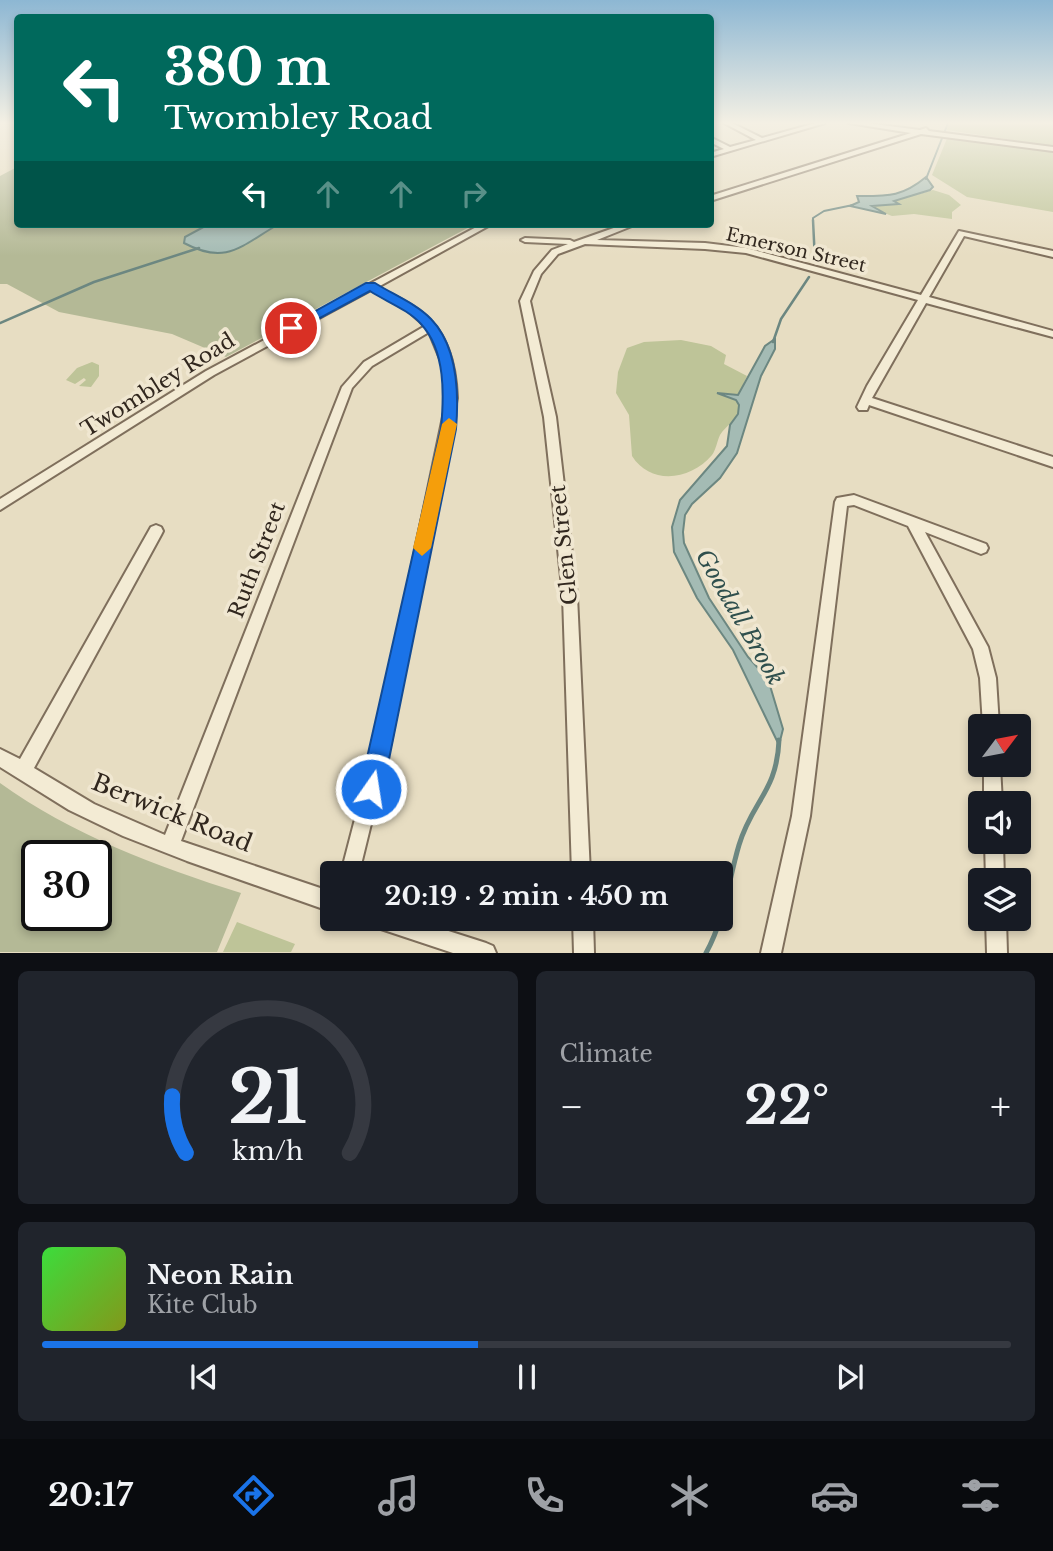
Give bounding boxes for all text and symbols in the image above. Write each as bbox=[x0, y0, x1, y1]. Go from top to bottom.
text: 380 m bbox=[164, 37, 331, 98]
icon: left bbox=[49, 42, 140, 133]
text: Twombley Road bbox=[164, 98, 432, 138]
icon: left bbox=[236, 175, 274, 213]
icon: ahead bbox=[309, 175, 347, 213]
icon: ahead bbox=[382, 175, 420, 213]
icon: right bbox=[455, 175, 493, 213]
street label: Emerson Street bbox=[724, 223, 868, 277]
pin bbox=[261, 298, 321, 358]
icon: arrive bbox=[272, 309, 310, 347]
street label: Twombley Road bbox=[76, 327, 240, 443]
street label: Glen Street bbox=[545, 484, 583, 606]
street label: Ruth Street bbox=[223, 498, 291, 622]
water label: Goodall Brook bbox=[690, 544, 790, 690]
north arrow bbox=[968, 714, 1031, 777]
map controls bbox=[968, 714, 1031, 931]
position arrow bbox=[334, 752, 408, 826]
street label: Berwick Road bbox=[88, 767, 257, 858]
button: sound bbox=[968, 791, 1031, 854]
speed limit sign: 30 bbox=[21, 840, 112, 931]
button: layers bbox=[968, 868, 1031, 931]
text: 20:19 · 2 min · 450 m bbox=[385, 880, 669, 912]
text: Climate bbox=[560, 1040, 653, 1068]
text: 21 bbox=[228, 1053, 307, 1144]
text: 22° bbox=[744, 1074, 829, 1138]
text: − bbox=[560, 1083, 584, 1130]
text: + bbox=[990, 1083, 1011, 1130]
text: km/h bbox=[232, 1136, 303, 1167]
text: Neon Rain bbox=[147, 1259, 293, 1291]
text: Kite Club bbox=[147, 1291, 258, 1319]
icon: previous bbox=[185, 1358, 223, 1396]
icon: pause bbox=[508, 1358, 546, 1396]
icon: next bbox=[831, 1358, 869, 1396]
icon: directions bbox=[229, 1471, 278, 1520]
icon: music bbox=[374, 1471, 423, 1520]
icon: phone bbox=[520, 1471, 569, 1520]
icon: climate bbox=[665, 1471, 714, 1520]
icon: car bbox=[810, 1471, 859, 1520]
icon: filters bbox=[956, 1471, 1005, 1520]
text: 20:17 bbox=[48, 1475, 133, 1515]

